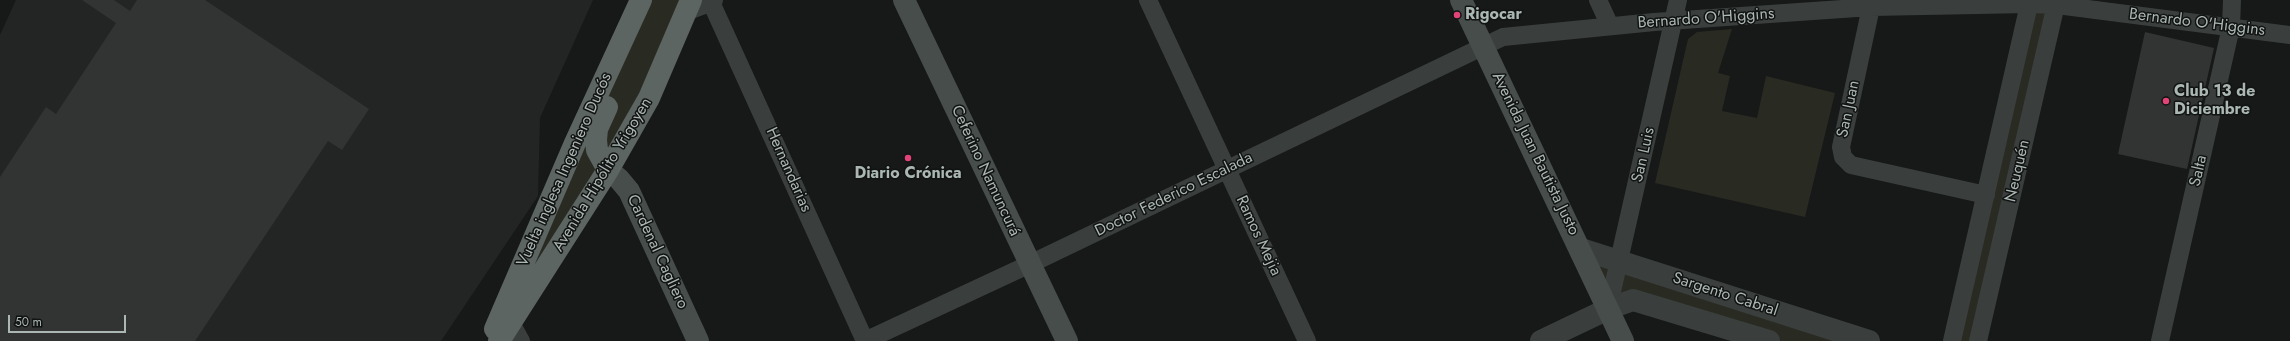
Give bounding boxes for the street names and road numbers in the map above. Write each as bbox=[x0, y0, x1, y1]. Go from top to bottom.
street label: Bernardo O'Higgins bbox=[1637, 5, 1775, 33]
street label: Bernardo O'Higgins bbox=[2128, 5, 2266, 41]
street label: Avenida Juan Bautista Justo bbox=[1487, 69, 1583, 239]
street label: Vuelta inglesa Ingeniero Ducós bbox=[514, 70, 616, 270]
street label: San Juan bbox=[1834, 79, 1864, 139]
street label: Avenida Hipólito Yrigoyen bbox=[549, 95, 657, 255]
street label: Ceferino Namuncurá bbox=[946, 102, 1024, 240]
street label: Hernandarias bbox=[761, 125, 815, 215]
street label: San Luis bbox=[1628, 126, 1660, 184]
street label: Neuquén bbox=[2002, 138, 2034, 204]
street label: Doctor Federico Escalada bbox=[1092, 148, 1256, 242]
street label: Salta bbox=[2186, 153, 2212, 189]
street label: Cardenal Cagliero bbox=[622, 192, 692, 312]
street label: Ramos Mejia bbox=[1231, 193, 1285, 279]
street label: Sargento Cabral bbox=[1670, 269, 1780, 321]

